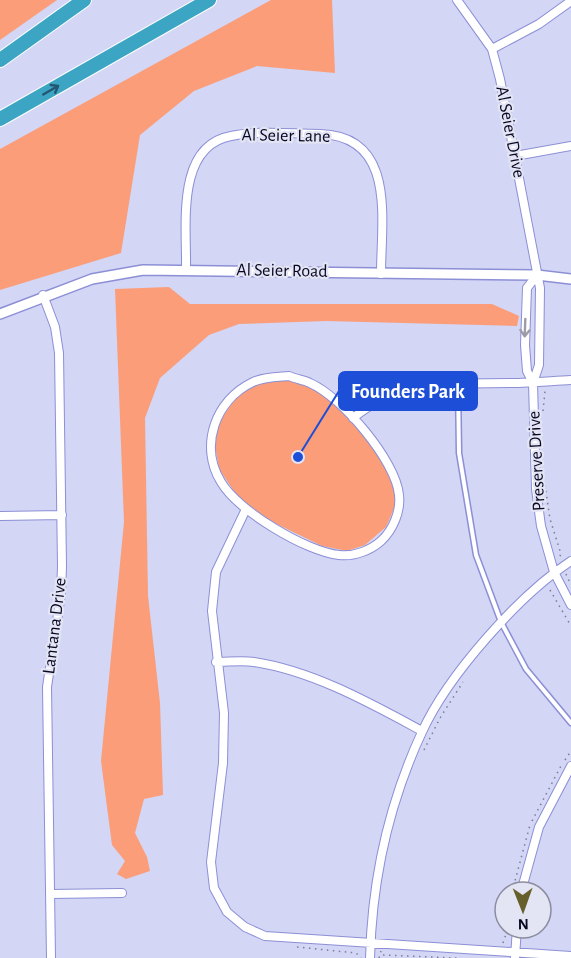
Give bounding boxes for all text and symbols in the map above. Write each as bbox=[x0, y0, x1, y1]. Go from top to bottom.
one-way arrow bbox=[42, 84, 59, 96]
street label: Al Seier Drive bbox=[492, 85, 528, 179]
street label: Al Seier Lane bbox=[241, 126, 331, 146]
street label: Al Seier Road bbox=[236, 261, 328, 281]
one-way arrow bbox=[520, 318, 531, 338]
callout: Founders Park bbox=[339, 372, 477, 410]
text: Founders Park bbox=[351, 382, 465, 402]
street label: Preserve Drive bbox=[525, 410, 549, 512]
street label: Lantana Drive bbox=[40, 577, 70, 675]
north arrow bbox=[493, 880, 553, 940]
text: N bbox=[518, 916, 529, 932]

